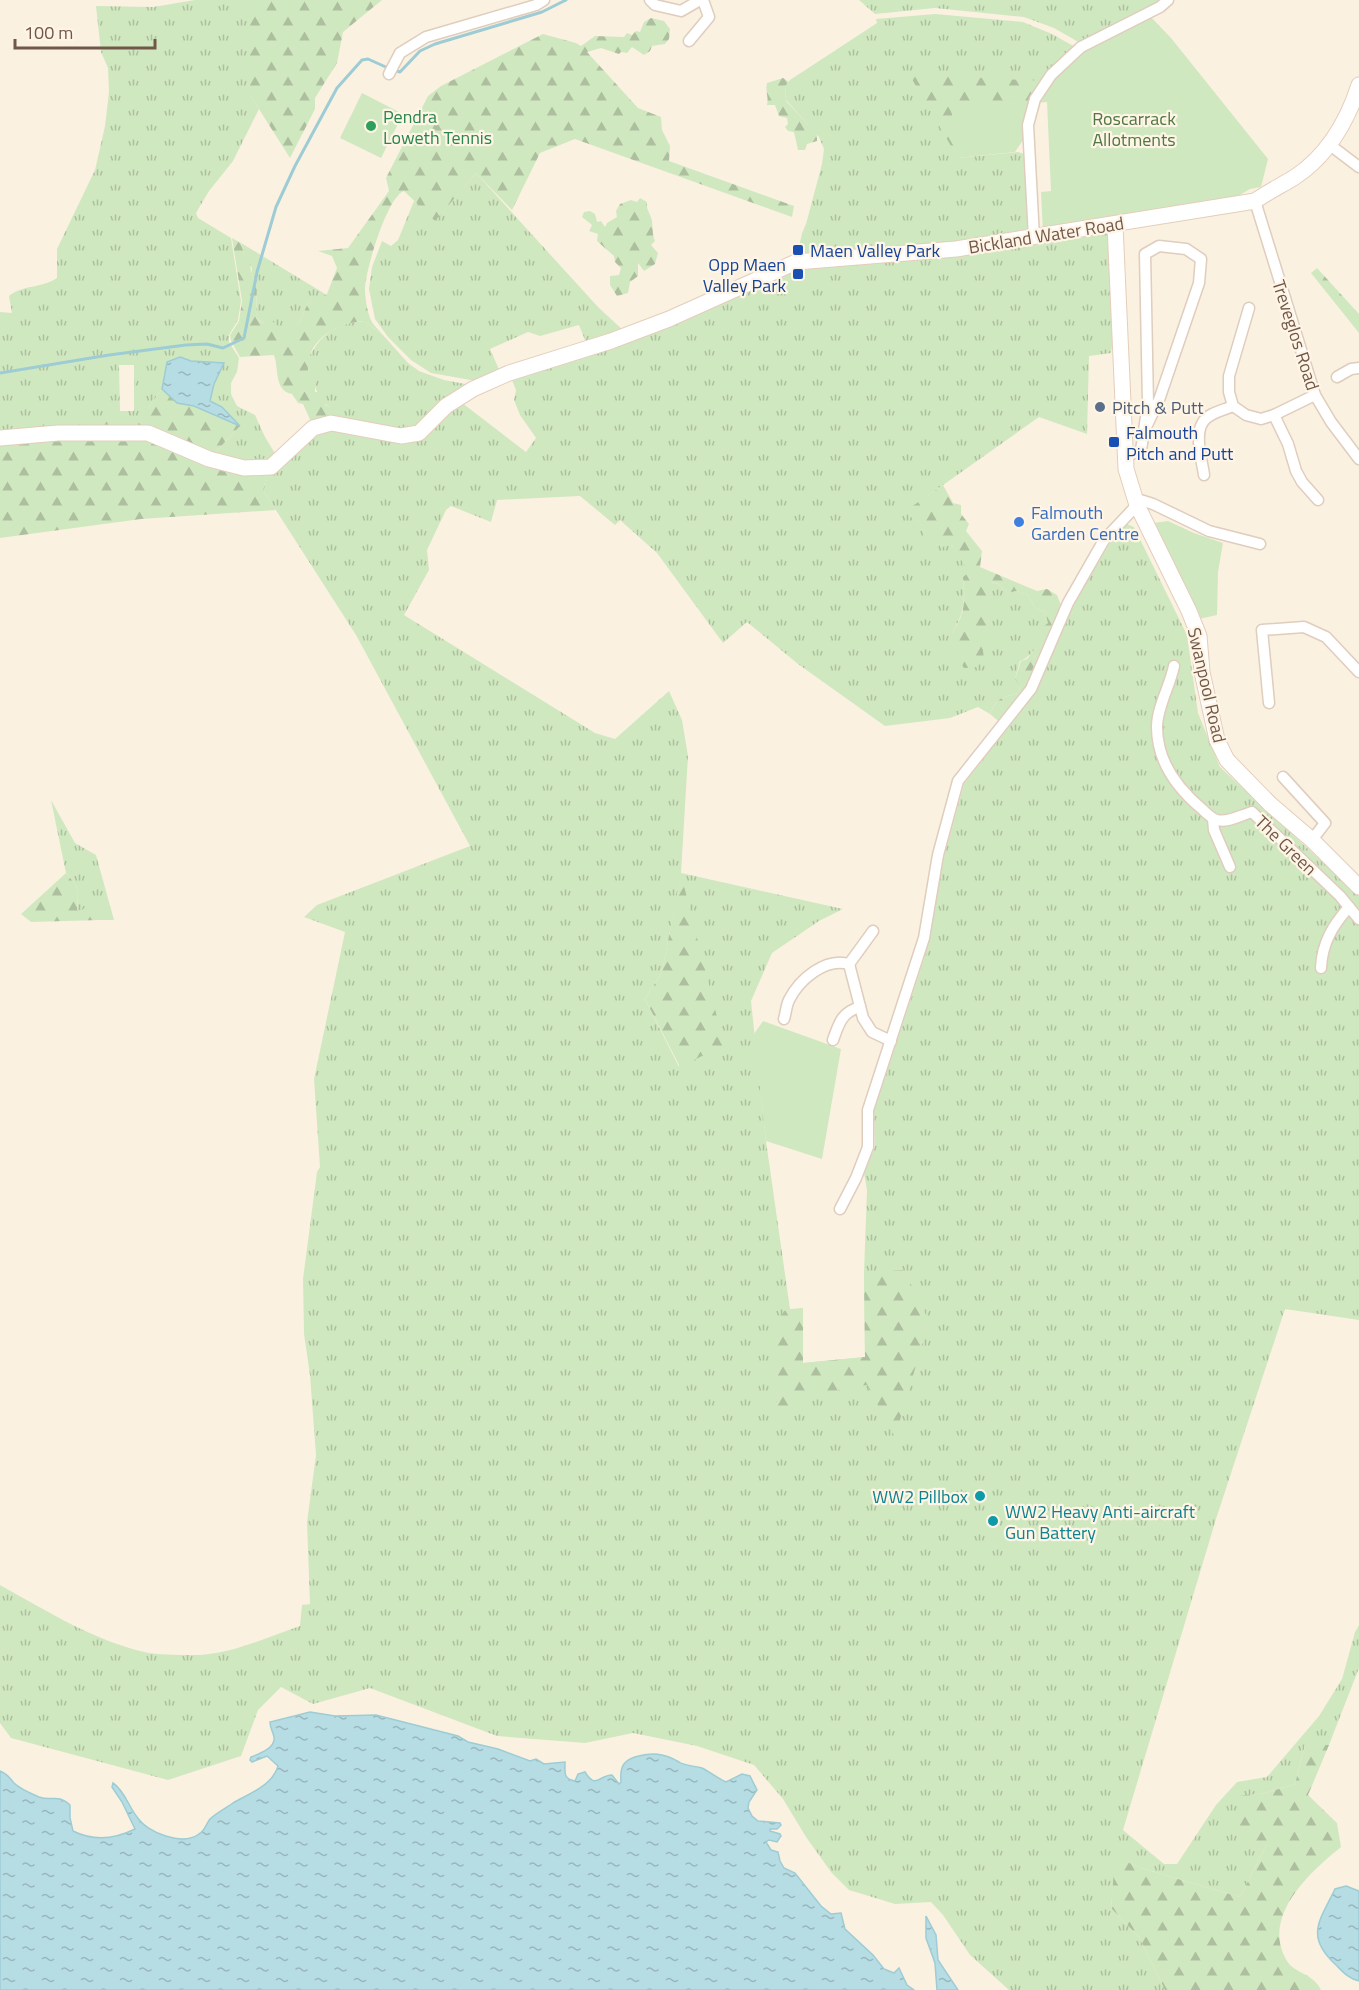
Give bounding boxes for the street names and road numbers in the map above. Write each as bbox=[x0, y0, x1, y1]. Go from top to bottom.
street label: Bickland Water Road bbox=[966, 209, 1126, 261]
street label: Treveglos Road bbox=[1265, 276, 1327, 394]
street label: Swanpool Road bbox=[1181, 625, 1233, 745]
street label: The Green bbox=[1249, 808, 1323, 882]

